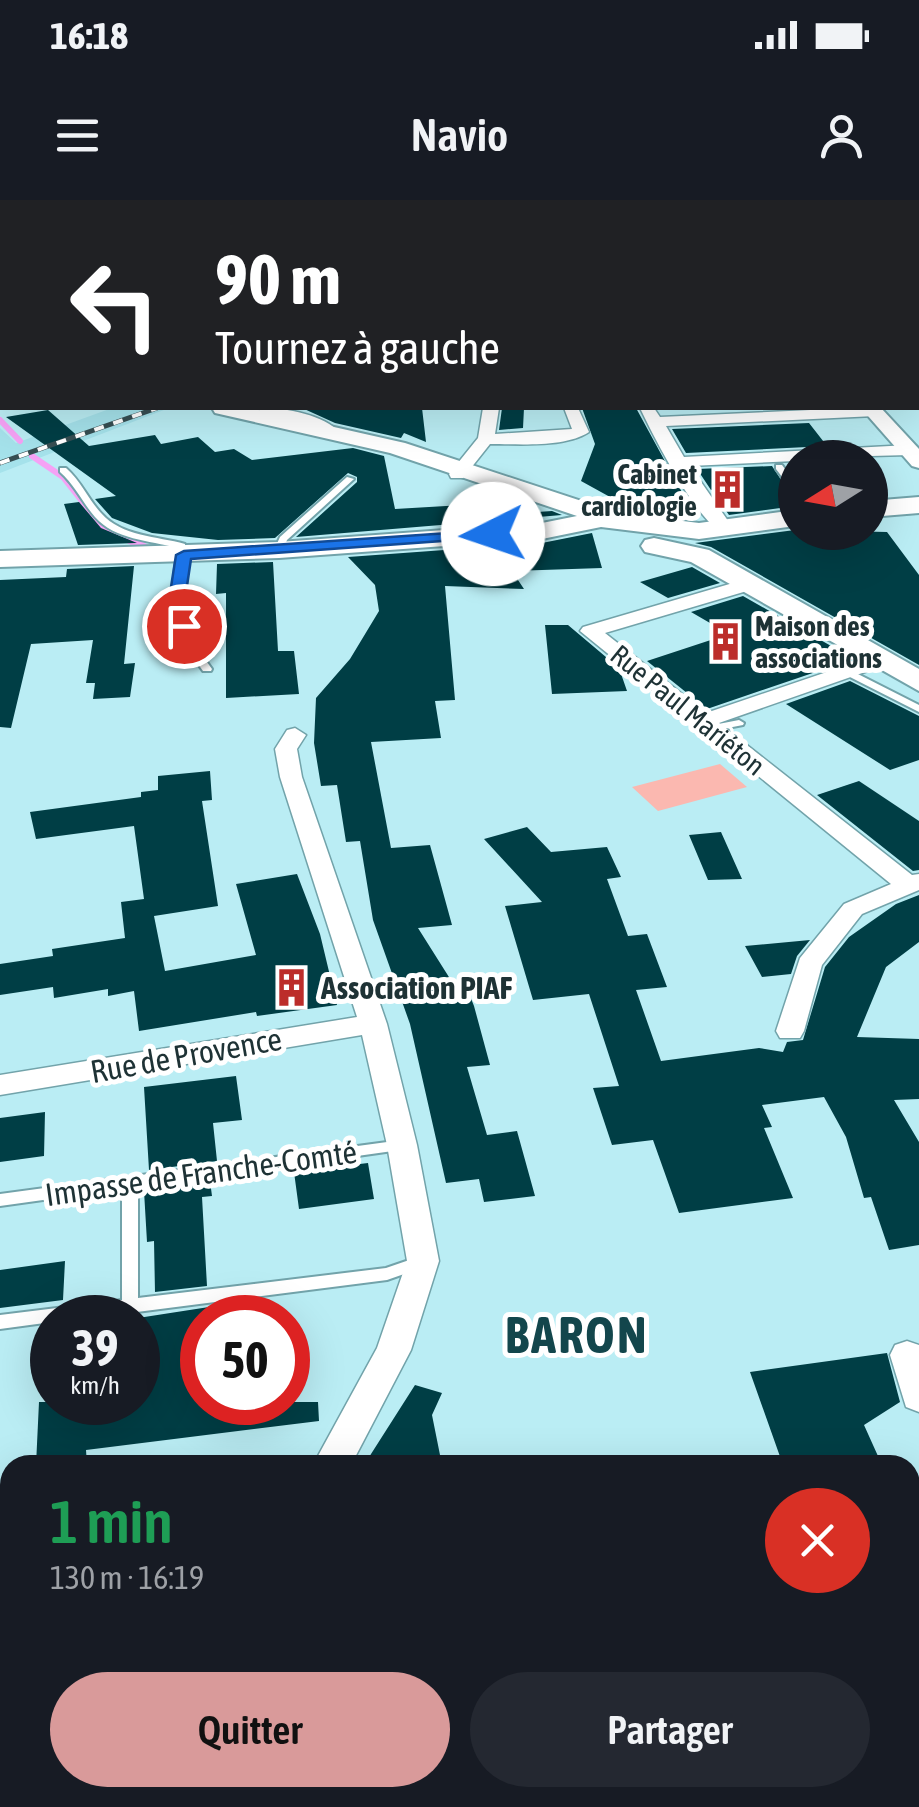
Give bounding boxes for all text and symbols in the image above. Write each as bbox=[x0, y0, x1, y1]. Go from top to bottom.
text: 16:18 bbox=[50, 14, 128, 57]
icon: menu bbox=[50, 108, 105, 163]
icon: person bbox=[814, 108, 869, 163]
text: Navio bbox=[411, 109, 508, 161]
text: 90 m bbox=[215, 239, 341, 319]
icon: left bbox=[50, 240, 180, 370]
text: Tournez à gauche bbox=[215, 322, 500, 374]
north arrow bbox=[778, 440, 888, 550]
map controls bbox=[778, 440, 888, 550]
place label: Cabinet cardiologie bbox=[581, 458, 697, 522]
building icon: Cabinet cardiologie bbox=[706, 469, 748, 511]
position arrow bbox=[441, 482, 545, 586]
pin bbox=[142, 584, 227, 669]
icon: arrive bbox=[157, 599, 212, 654]
place label: Maison des associations bbox=[755, 610, 882, 674]
building icon: Maison des associations bbox=[704, 621, 746, 663]
street label: Rue Paul Mariéton bbox=[605, 638, 771, 782]
building icon: Association PIAF bbox=[270, 966, 312, 1008]
place label: Association PIAF bbox=[320, 969, 512, 1006]
street label: Rue de Provence bbox=[87, 1020, 285, 1090]
street label: Impasse de Franche-Comté bbox=[43, 1133, 359, 1213]
speed limit sign: 50 bbox=[180, 1295, 310, 1425]
district label: BARON bbox=[505, 1306, 649, 1364]
text: 39 bbox=[71, 1319, 118, 1377]
text: km/h bbox=[70, 1371, 120, 1399]
text: 1 min bbox=[50, 1487, 173, 1556]
button: close bbox=[765, 1488, 870, 1593]
text: 130 m · 16:19 bbox=[50, 1559, 204, 1596]
button: Quitter bbox=[50, 1672, 450, 1787]
button: Partager bbox=[470, 1672, 870, 1787]

